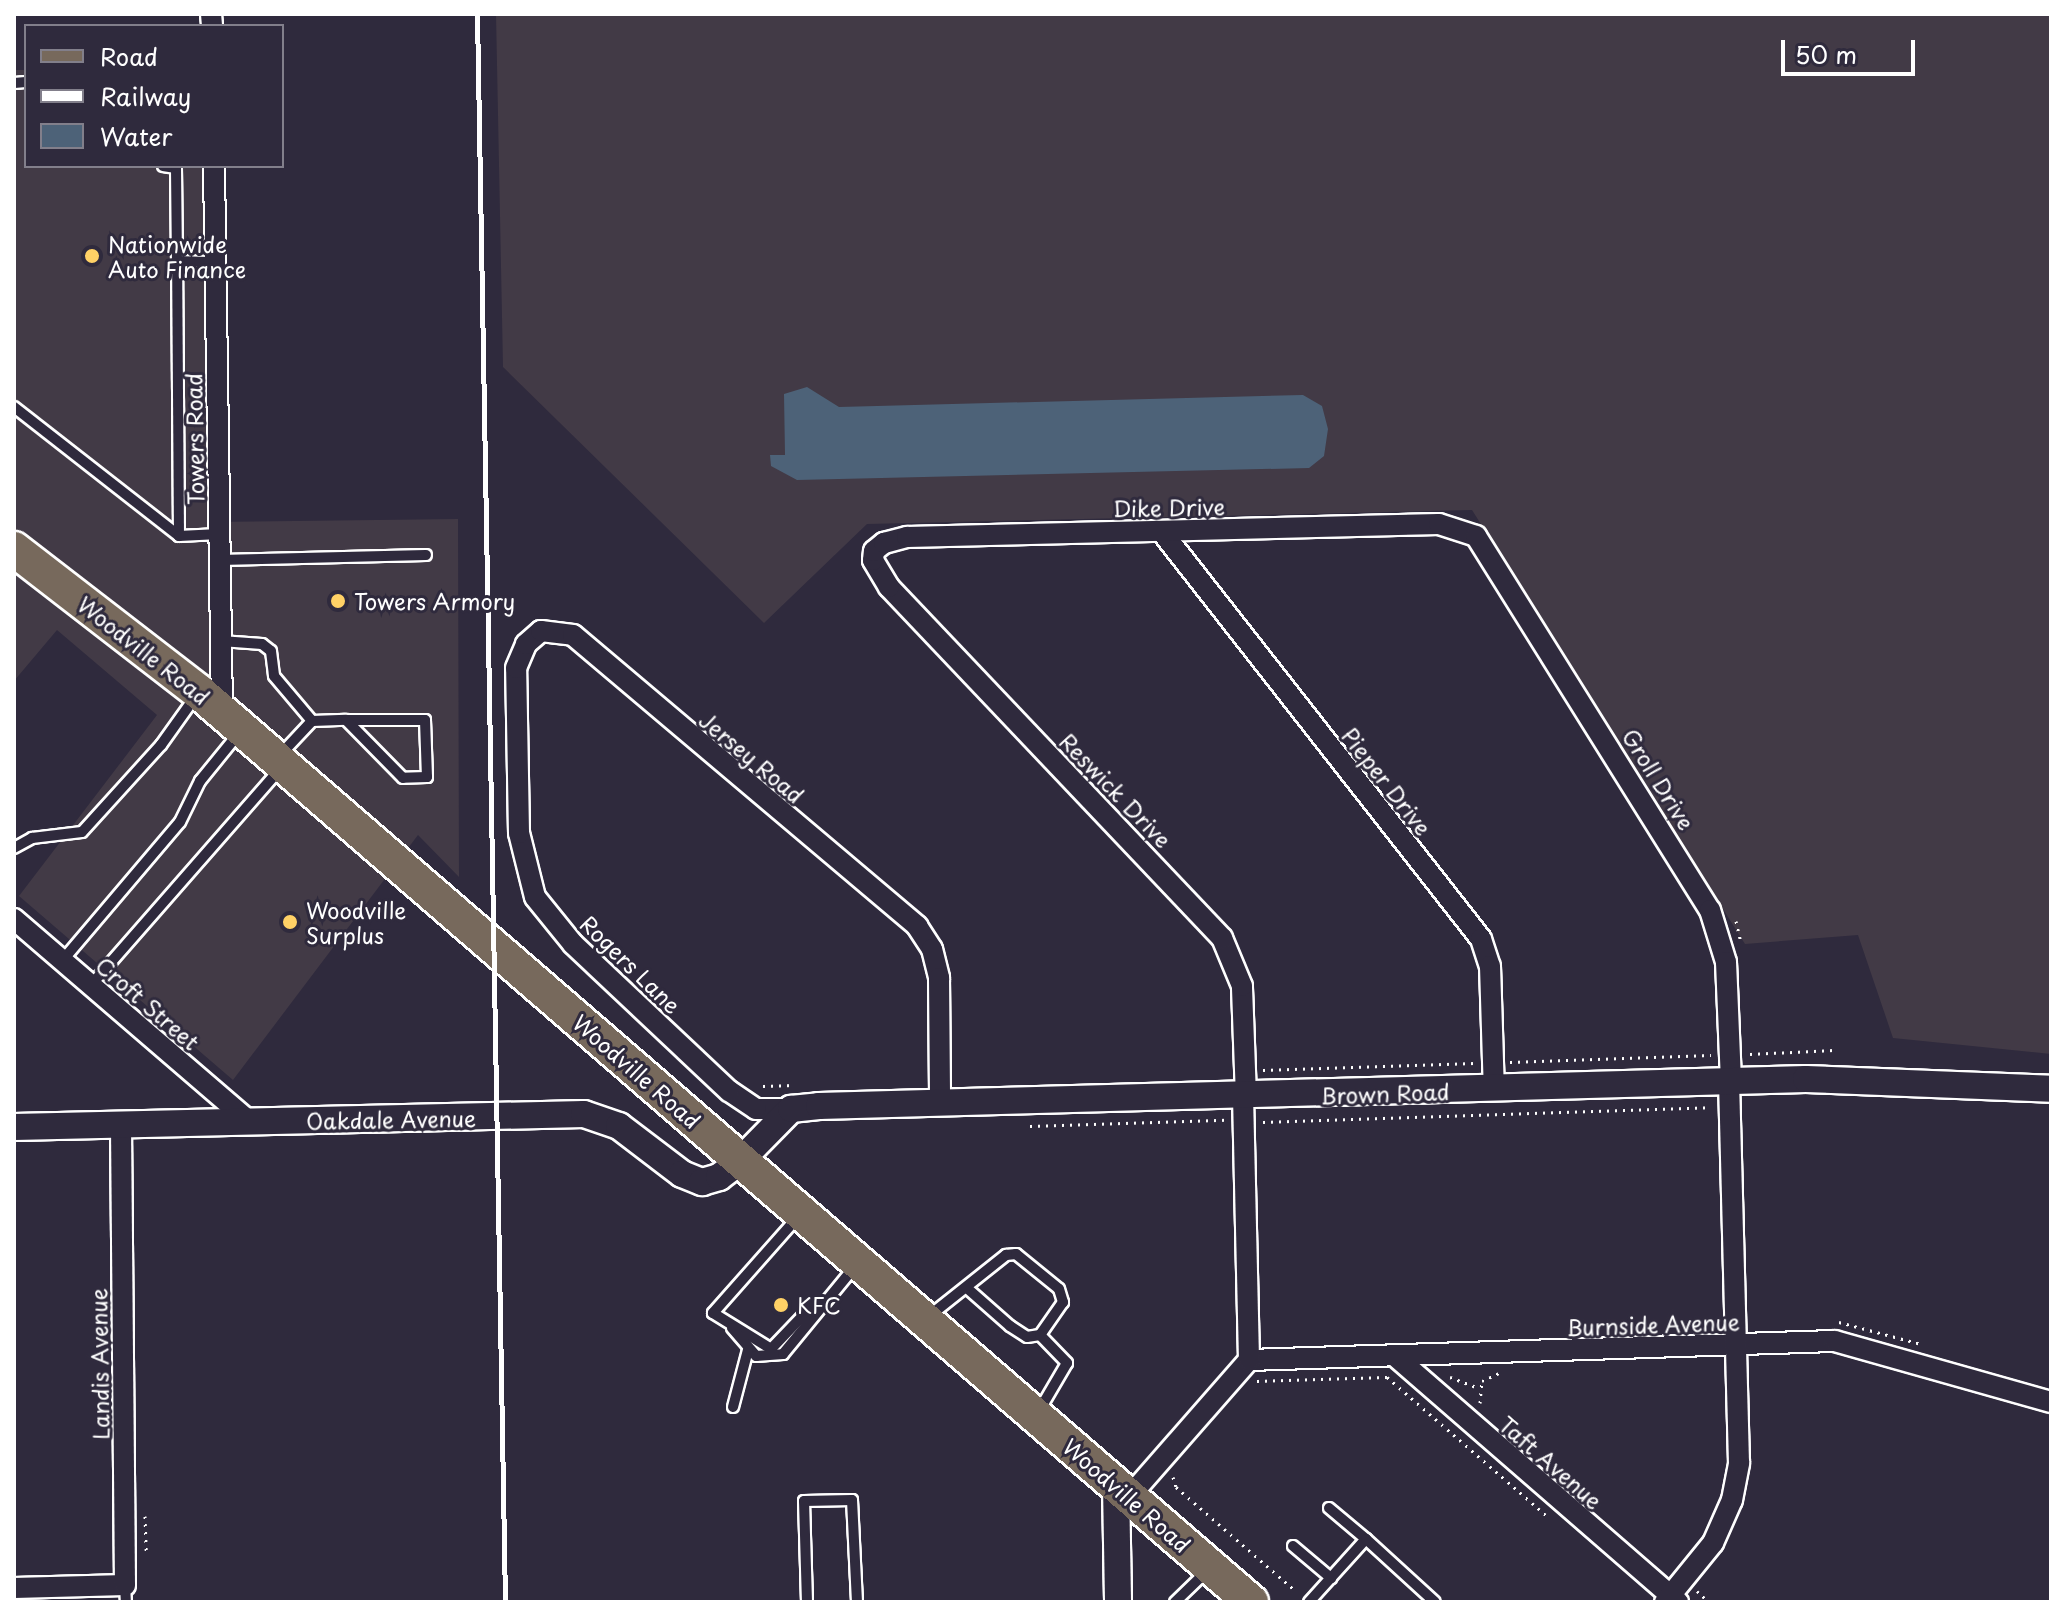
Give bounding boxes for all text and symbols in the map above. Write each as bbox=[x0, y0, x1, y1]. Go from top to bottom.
legend bbox=[24, 24, 284, 168]
scale bar bbox=[1785, 24, 1919, 74]
text: 50 m bbox=[1795, 36, 1857, 72]
text: Road bbox=[100, 38, 158, 74]
text: Railway bbox=[100, 78, 191, 114]
text: Water bbox=[100, 118, 172, 154]
place label: Nationwide Auto Finance bbox=[108, 230, 248, 282]
marker: Nationwide Auto Finance bbox=[83, 247, 101, 265]
street label: Towers Road bbox=[180, 373, 208, 505]
street label: Dike Drive bbox=[1113, 493, 1225, 521]
place label: Towers Armory bbox=[354, 588, 515, 614]
street label: Woodville Road bbox=[73, 590, 215, 710]
marker: Towers Armory bbox=[329, 592, 347, 610]
street label: Jersey Road bbox=[694, 706, 810, 808]
street label: Pieper Drive bbox=[1336, 722, 1438, 840]
street label: Groll Drive bbox=[1617, 723, 1701, 835]
street label: Reswick Drive bbox=[1055, 728, 1177, 852]
place label: Woodville Surplus bbox=[306, 896, 406, 948]
street label: Rogers Lane bbox=[575, 910, 687, 1018]
marker: Woodville Surplus bbox=[281, 913, 299, 931]
street label: Croft Street bbox=[91, 951, 205, 1055]
street label: Woodville Road bbox=[568, 1008, 706, 1134]
street label: Brown Road bbox=[1321, 1078, 1449, 1108]
street label: Oakdale Avenue bbox=[305, 1104, 477, 1134]
street label: Landis Avenue bbox=[84, 1289, 114, 1439]
place label: KFC bbox=[797, 1292, 841, 1318]
marker: KFC bbox=[772, 1296, 790, 1314]
street label: Burnside Avenue bbox=[1565, 1308, 1741, 1340]
street label: Taft Avenue bbox=[1495, 1411, 1607, 1513]
street label: Woodville Road bbox=[1058, 1432, 1196, 1558]

